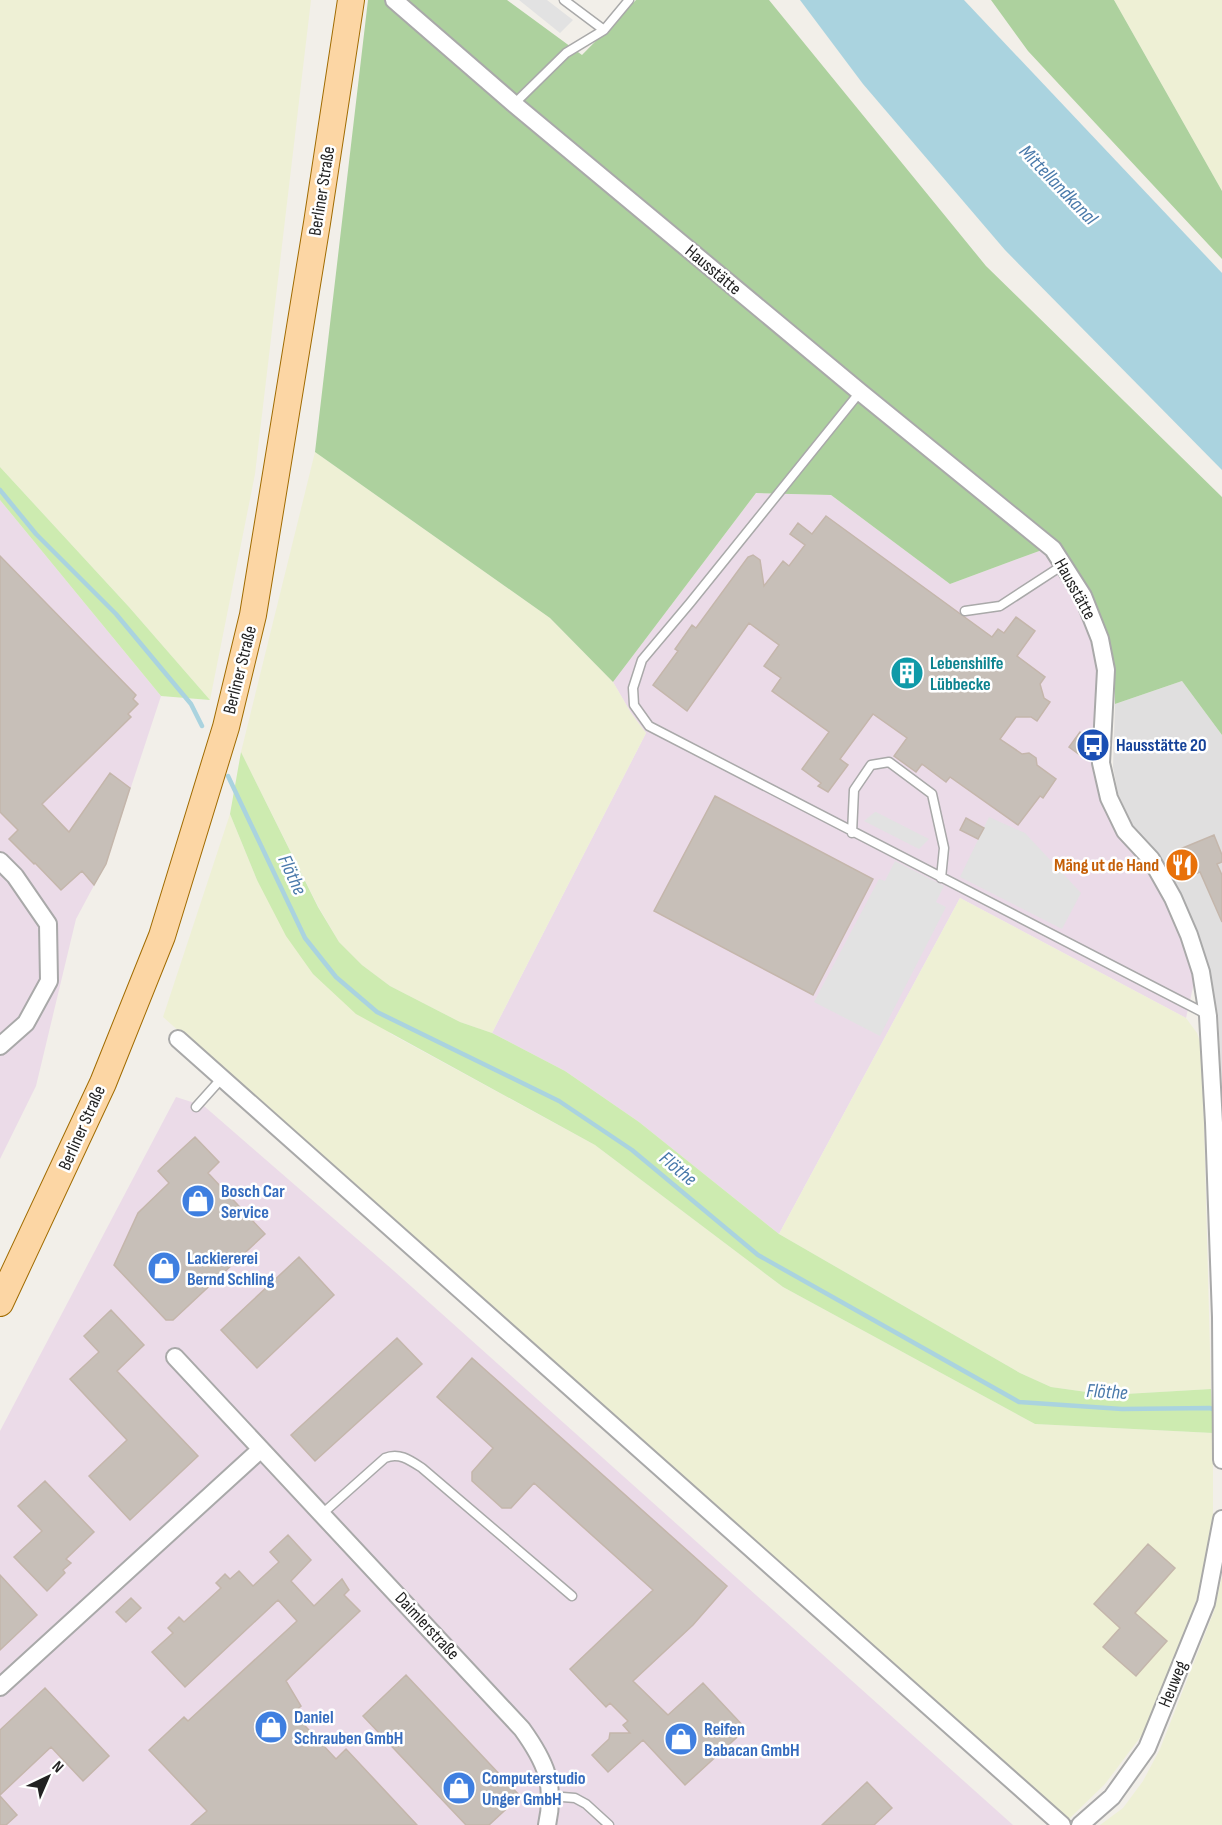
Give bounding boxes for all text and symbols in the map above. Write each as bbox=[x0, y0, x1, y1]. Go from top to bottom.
water label: Mittellandkanal bbox=[1014, 140, 1103, 231]
street label: Berliner Straße bbox=[305, 145, 339, 237]
street label: Hausstätte bbox=[681, 241, 745, 299]
street label: Hausstätte bbox=[1050, 555, 1100, 623]
street label: Berliner Straße bbox=[219, 624, 261, 716]
place label: Lebenshilfe Lübbecke bbox=[930, 653, 1003, 695]
building icon: Lebenshilfe Lübbecke bbox=[889, 655, 925, 691]
bus stop icon: Hausstätte 20 bbox=[1075, 727, 1111, 763]
place label: Hausstätte 20 bbox=[1116, 735, 1207, 756]
restaurant icon: Mäng ut de Hand bbox=[1164, 847, 1200, 883]
water label: Flöthe bbox=[272, 851, 312, 899]
place label: Mäng ut de Hand bbox=[1054, 855, 1159, 876]
street label: Berliner Straße bbox=[54, 1082, 110, 1174]
water label: Flöthe bbox=[654, 1147, 702, 1192]
place label: Bosch Car Service bbox=[221, 1181, 285, 1223]
shop icon: Bosch Car Service bbox=[180, 1183, 216, 1219]
place label: Lackiererei Bernd Schling bbox=[187, 1248, 275, 1290]
shop icon: Lackiererei Bernd Schling bbox=[146, 1250, 182, 1286]
water label: Flöthe bbox=[1086, 1379, 1128, 1405]
street label: Daimlerstraße bbox=[390, 1588, 464, 1664]
street label: Heuweg bbox=[1154, 1658, 1192, 1710]
place label: Daniel Schrauben GmbH bbox=[294, 1707, 403, 1749]
shop icon: Daniel Schrauben GmbH bbox=[253, 1709, 289, 1745]
place label: Reifen Babacan GmbH bbox=[704, 1719, 800, 1761]
shop icon: Reifen Babacan GmbH bbox=[663, 1721, 699, 1757]
north arrow bbox=[18, 1747, 78, 1807]
text: N bbox=[48, 1757, 67, 1777]
place label: Computerstudio Unger GmbH bbox=[482, 1768, 586, 1810]
shop icon: Computerstudio Unger GmbH bbox=[441, 1770, 477, 1806]

